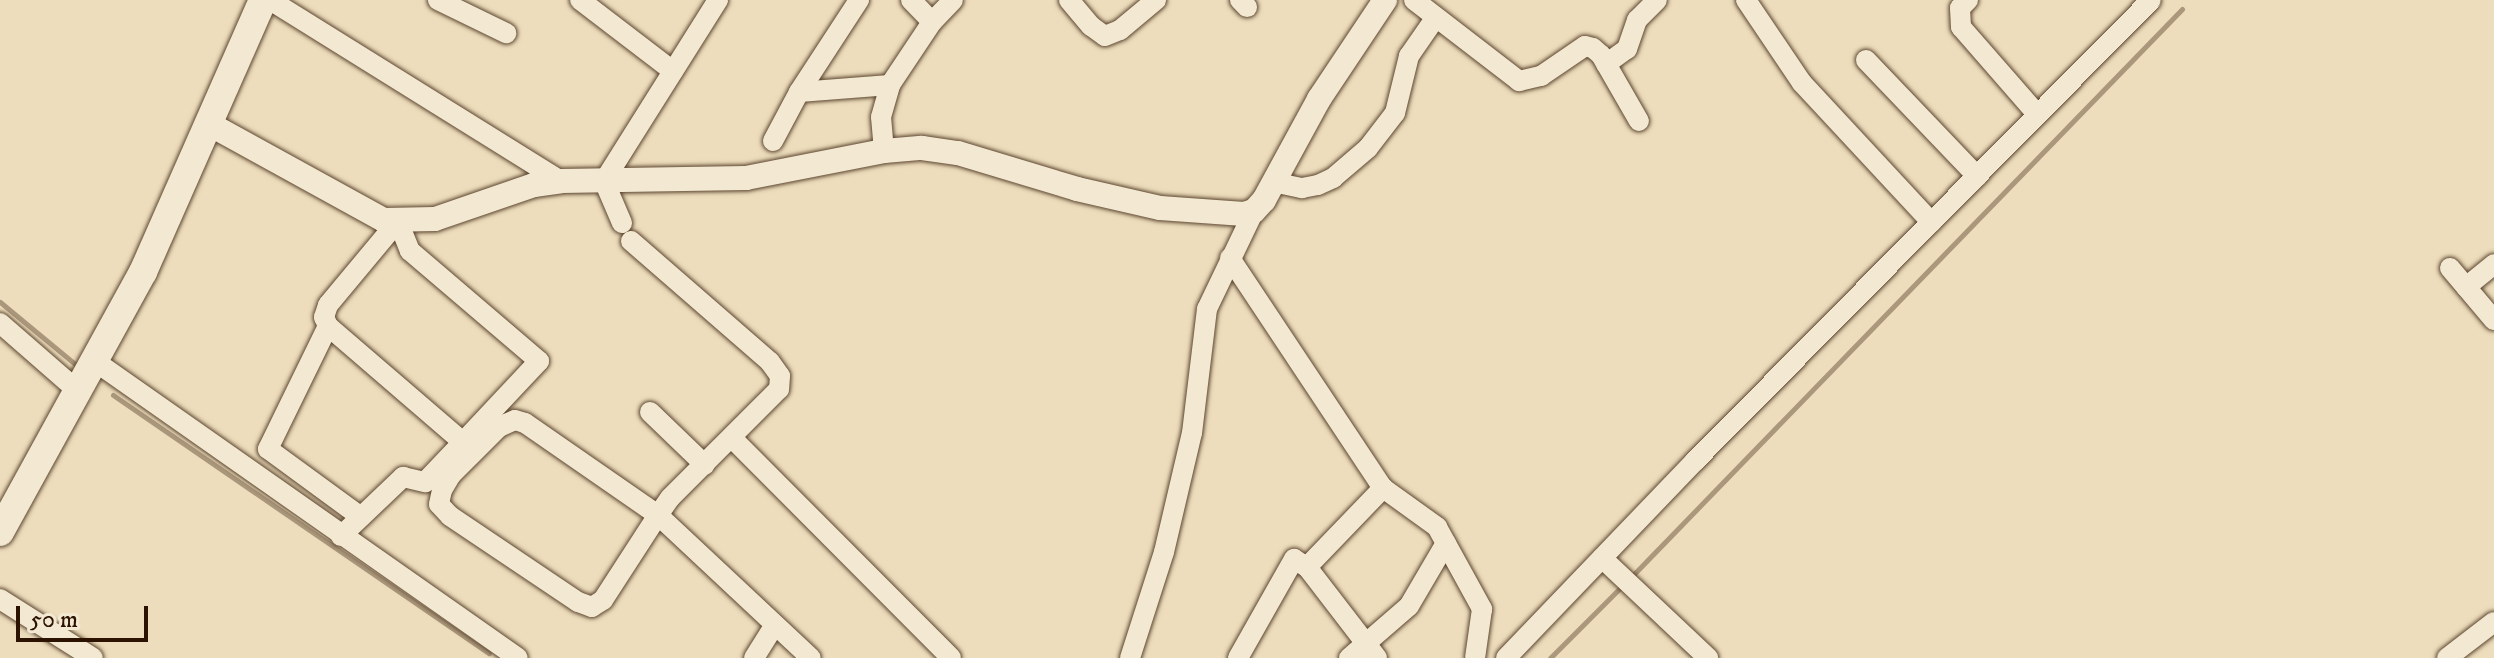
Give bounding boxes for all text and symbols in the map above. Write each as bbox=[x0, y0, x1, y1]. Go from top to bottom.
scale bar bbox=[20, 590, 152, 640]
text: 50 m bbox=[30, 605, 78, 635]

